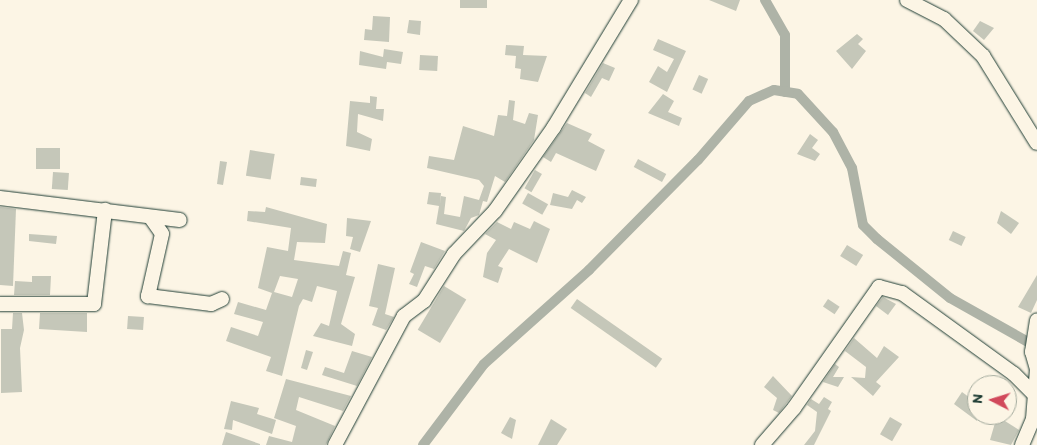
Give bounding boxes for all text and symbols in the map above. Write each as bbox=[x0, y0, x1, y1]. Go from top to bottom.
north arrow bbox=[967, 375, 1017, 425]
text: N bbox=[969, 393, 986, 404]

